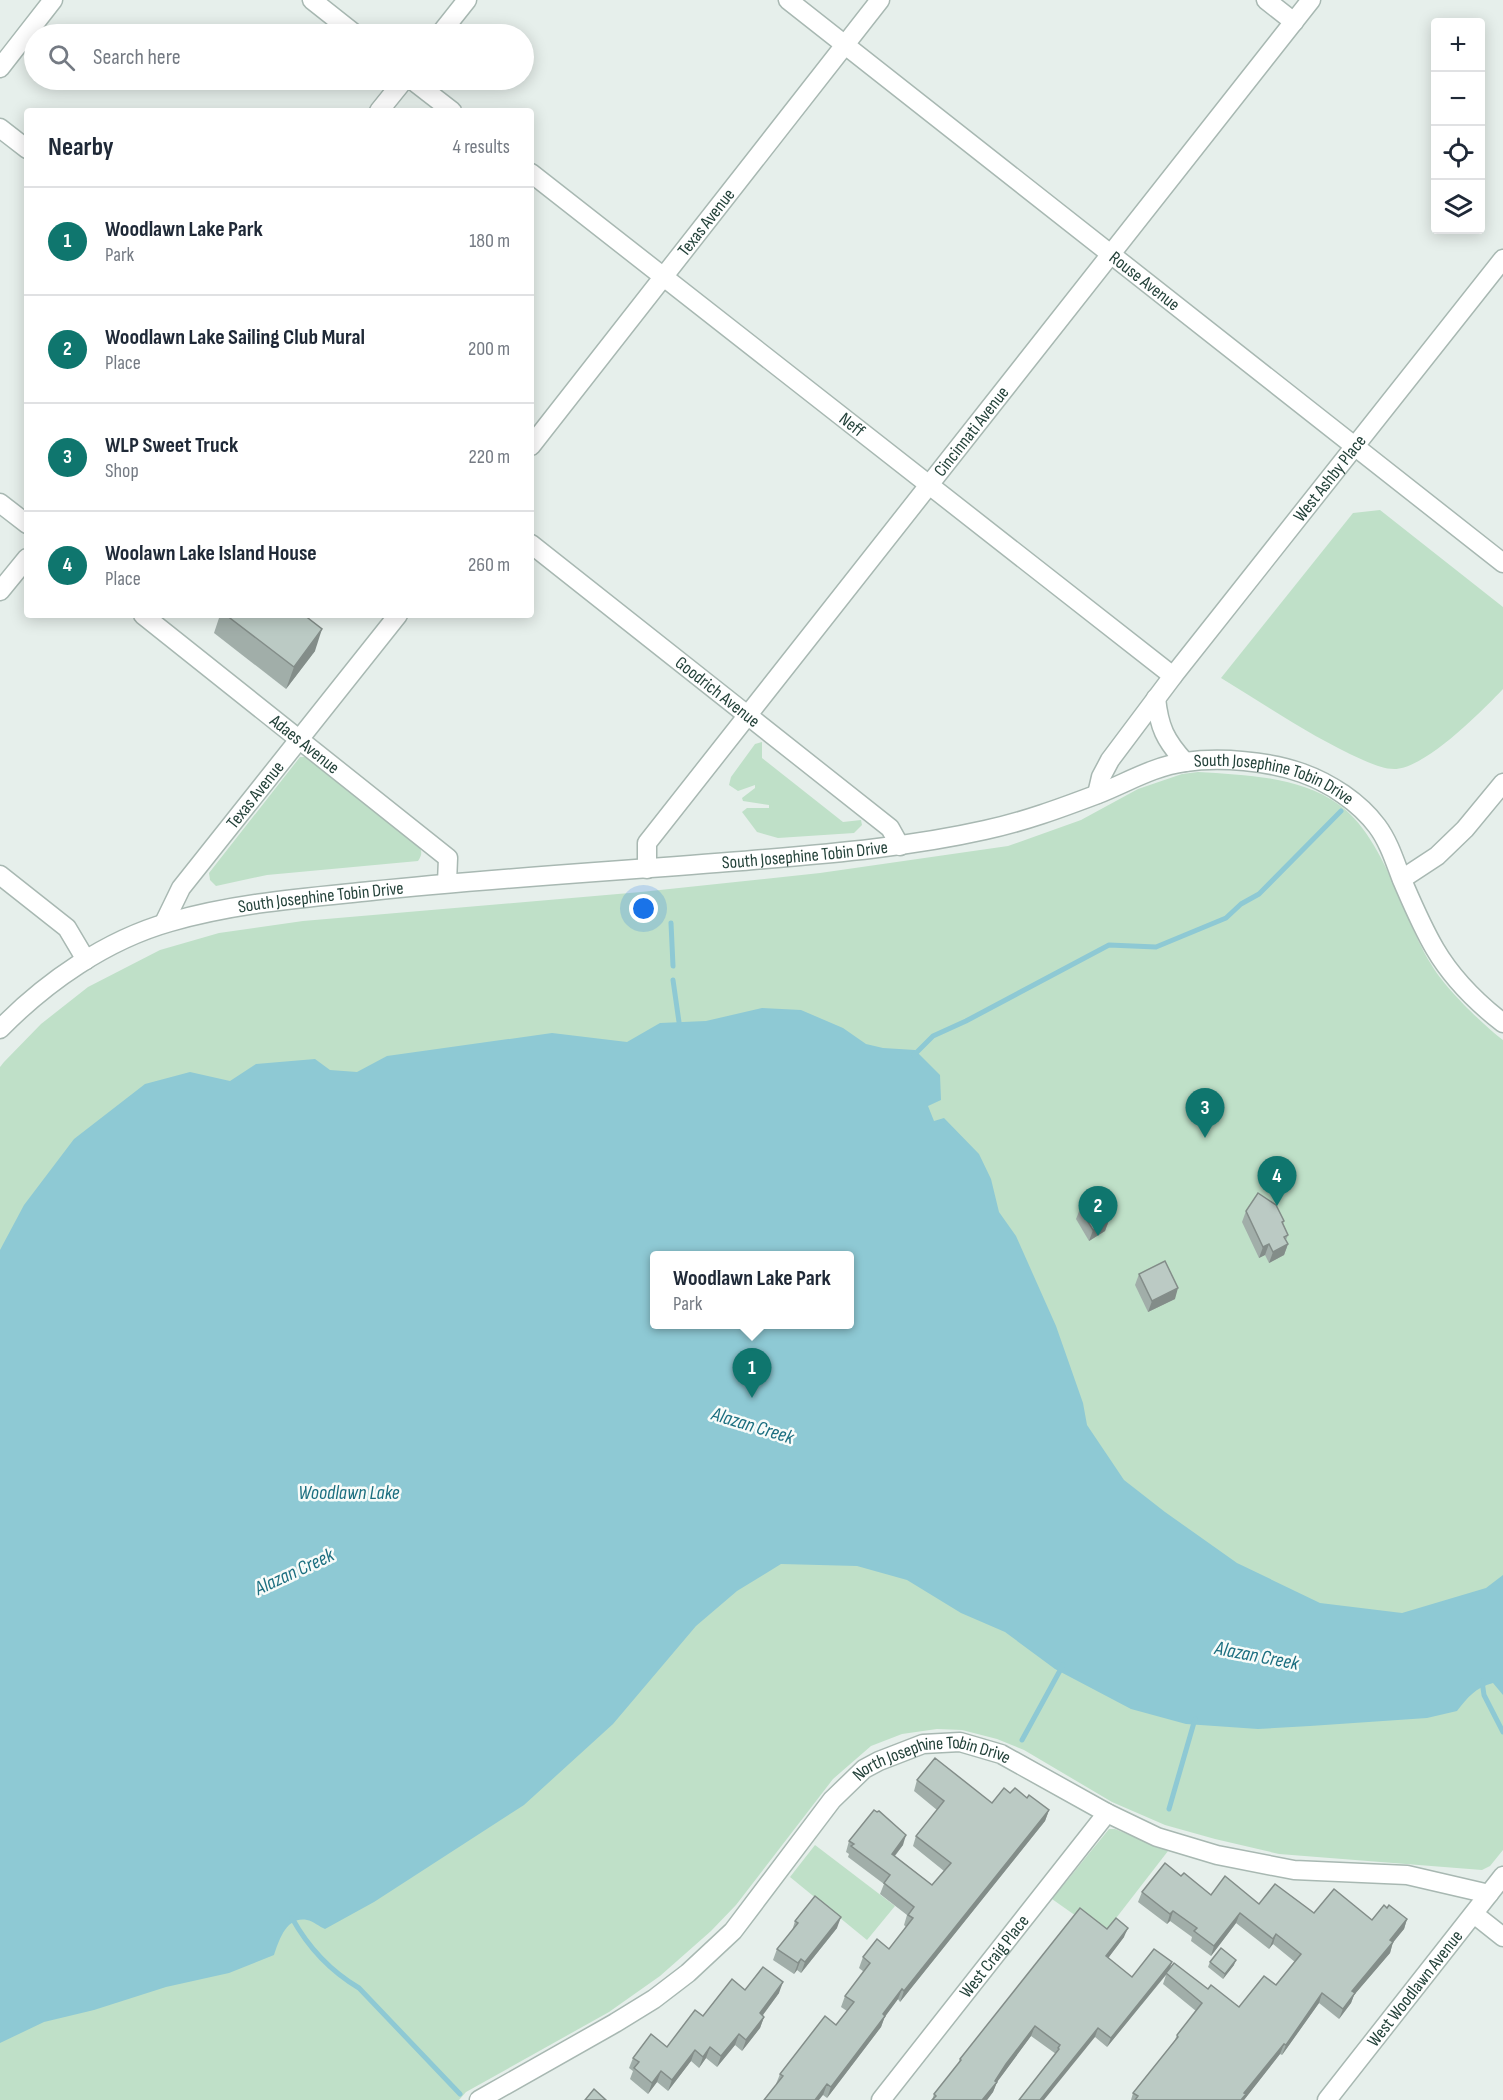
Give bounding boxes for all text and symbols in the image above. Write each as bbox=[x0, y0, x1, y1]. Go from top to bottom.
map controls bbox=[1431, 18, 1485, 234]
button: + bbox=[1431, 18, 1485, 72]
search box bbox=[24, 24, 534, 90]
icon: search bbox=[45, 41, 78, 74]
text: Search here bbox=[93, 44, 180, 71]
button: − bbox=[1431, 72, 1485, 126]
button: locate bbox=[1431, 126, 1485, 180]
text: Nearby bbox=[48, 132, 114, 163]
text: 4 results bbox=[453, 135, 510, 159]
button: layers bbox=[1431, 180, 1485, 234]
street label: Texas Avenue bbox=[673, 185, 739, 261]
text: Woodlawn Lake Park bbox=[105, 216, 263, 243]
text: 1 bbox=[64, 229, 71, 253]
text: 180 m bbox=[469, 229, 510, 253]
text: Park bbox=[105, 243, 134, 267]
street label: Rouse Avenue bbox=[1105, 247, 1184, 315]
text: Woodlawn Lake Sailing Club Mural bbox=[105, 324, 365, 351]
text: 2 bbox=[63, 337, 72, 361]
text: 200 m bbox=[468, 337, 510, 361]
text: Place bbox=[105, 351, 141, 375]
street label: Cincinnati Avenue bbox=[930, 383, 1013, 481]
street label: Neff bbox=[835, 408, 869, 442]
street label: West Ashby Place bbox=[1289, 431, 1371, 526]
text: WLP Sweet Truck bbox=[105, 432, 238, 459]
text: 3 bbox=[63, 445, 72, 469]
text: 220 m bbox=[469, 445, 510, 469]
text: Shop bbox=[105, 459, 139, 483]
text: Woolawn Lake Island House bbox=[105, 540, 317, 567]
text: 4 bbox=[63, 553, 72, 577]
text: 260 m bbox=[468, 553, 510, 577]
text: Place bbox=[105, 567, 141, 591]
street label: Goodrich Avenue bbox=[671, 652, 764, 732]
street label: Adaes Avenue bbox=[265, 710, 343, 778]
street label: South Josephine Tobin Drive bbox=[1193, 750, 1358, 809]
street label: Texas Avenue bbox=[222, 757, 289, 833]
street label: South Josephine Tobin Drive bbox=[721, 837, 889, 874]
street label: South Josephine Tobin Drive bbox=[236, 878, 404, 918]
your location bbox=[629, 894, 658, 923]
pin: 3 bbox=[1186, 1088, 1224, 1138]
pin: 4 bbox=[1258, 1156, 1296, 1206]
pin: 2 bbox=[1078, 1186, 1118, 1236]
popup bbox=[650, 1251, 854, 1329]
text: Woodlawn Lake Park bbox=[673, 1265, 831, 1292]
text: Park bbox=[673, 1292, 702, 1316]
pin: 1 bbox=[732, 1348, 771, 1398]
water label: Alazan Creek bbox=[708, 1402, 797, 1450]
water label: Woodlawn Lake bbox=[298, 1481, 400, 1505]
water label: Alazan Creek bbox=[250, 1543, 338, 1601]
water label: Alazan Creek bbox=[1212, 1636, 1301, 1676]
street label: North Josephine Tobin Drive bbox=[848, 1732, 1014, 1785]
street label: West Craig Place bbox=[956, 1911, 1034, 2002]
street label: West Woodlawn Avenue bbox=[1363, 1926, 1467, 2051]

